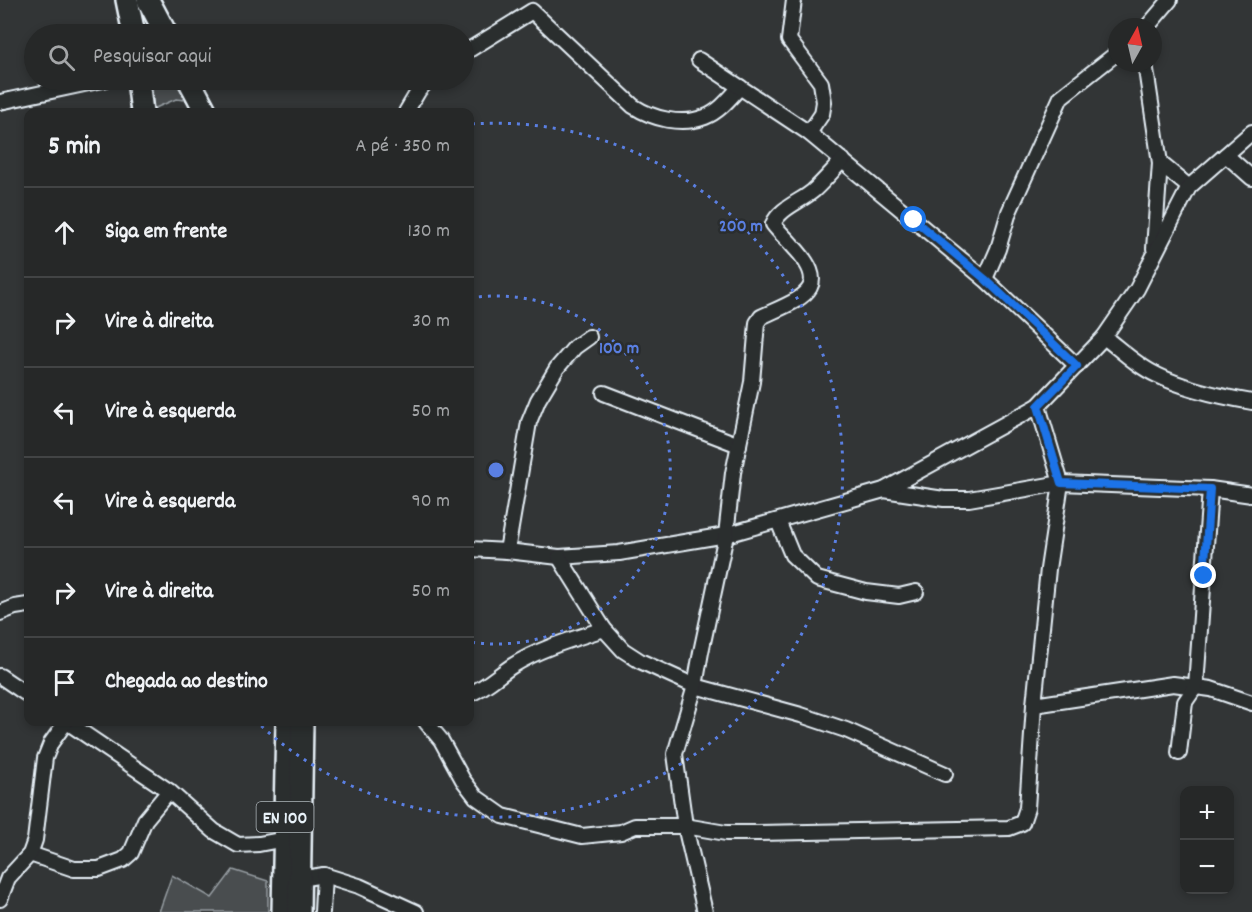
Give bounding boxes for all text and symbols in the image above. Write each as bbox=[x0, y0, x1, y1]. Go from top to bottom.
north arrow bbox=[1108, 18, 1162, 72]
search box bbox=[24, 24, 474, 90]
icon: search bbox=[45, 41, 78, 74]
text: Pesquisar aqui bbox=[93, 42, 212, 73]
text: 5 min bbox=[48, 129, 101, 166]
text: A pé · 350 m bbox=[356, 133, 450, 161]
route start bbox=[900, 206, 926, 232]
text: 200 m bbox=[719, 215, 763, 240]
icon: ahead bbox=[48, 216, 81, 249]
text: Siga em frente bbox=[105, 217, 227, 248]
text: 130 m bbox=[408, 218, 450, 246]
icon: right bbox=[48, 306, 81, 339]
text: Vire à direita bbox=[105, 307, 213, 338]
text: 30 m bbox=[412, 308, 450, 336]
text: 100 m bbox=[599, 337, 639, 362]
icon: left bbox=[48, 396, 81, 429]
text: Vire à esquerda bbox=[105, 397, 235, 428]
text: 50 m bbox=[412, 398, 450, 426]
centre of rings bbox=[486, 460, 506, 480]
icon: left bbox=[48, 486, 81, 519]
text: Vire à esquerda bbox=[105, 487, 235, 518]
text: 90 m bbox=[412, 488, 450, 516]
route end bbox=[1190, 562, 1216, 588]
icon: right bbox=[48, 576, 81, 609]
text: Vire à direita bbox=[105, 577, 213, 608]
text: 50 m bbox=[412, 578, 450, 606]
icon: arrive bbox=[48, 666, 81, 699]
text: Chegada ao destino bbox=[105, 667, 268, 698]
map controls bbox=[1180, 786, 1234, 894]
button: + bbox=[1180, 786, 1234, 840]
road number: EN 100 bbox=[256, 802, 314, 832]
button: − bbox=[1180, 840, 1234, 894]

